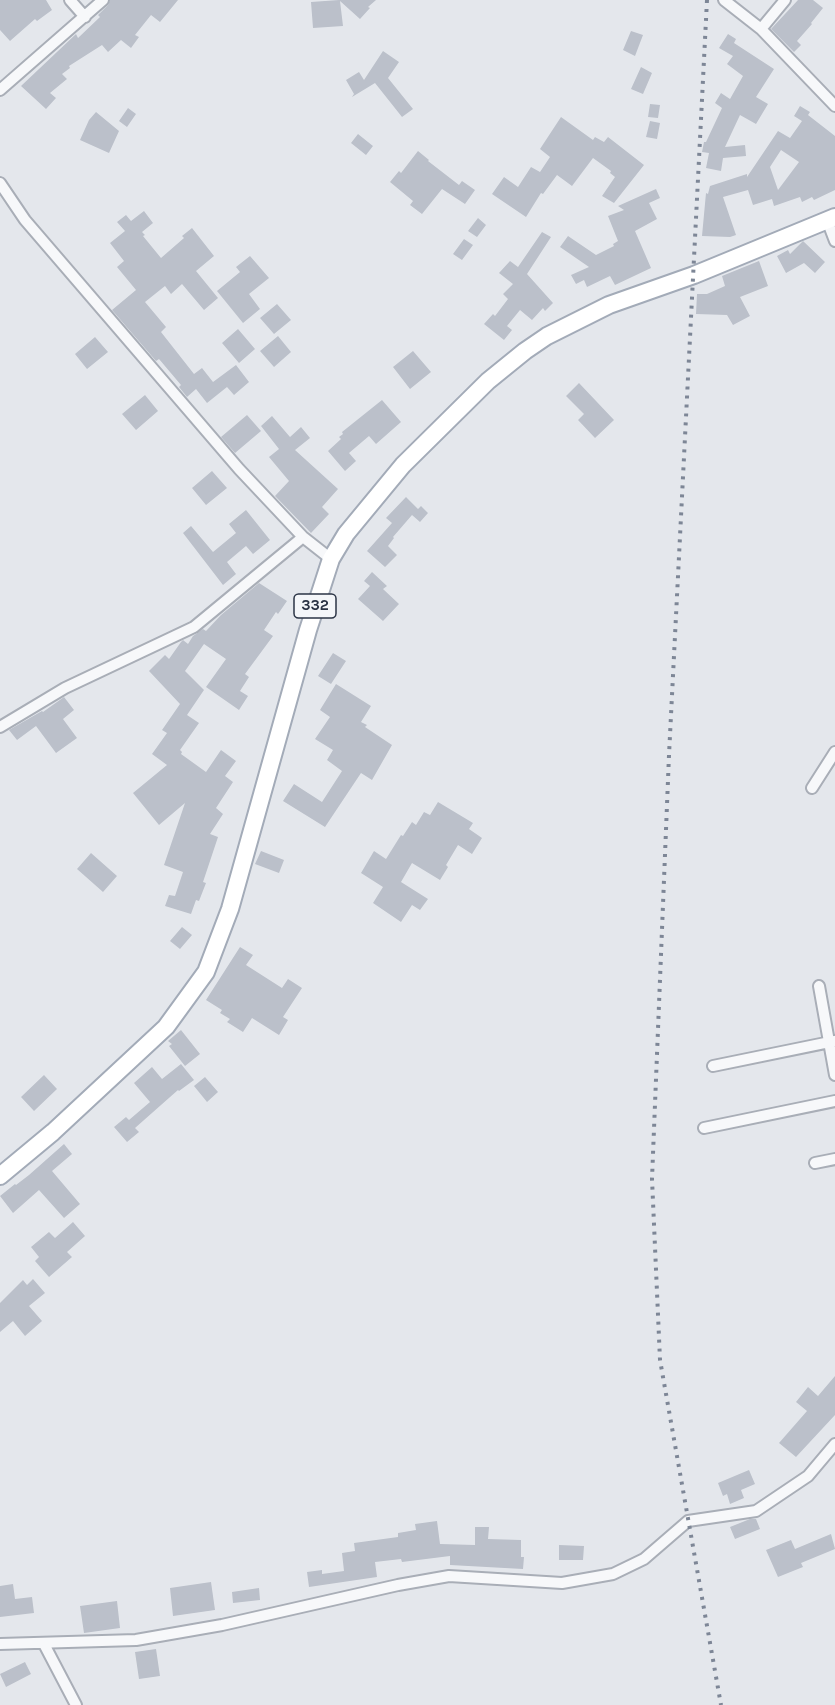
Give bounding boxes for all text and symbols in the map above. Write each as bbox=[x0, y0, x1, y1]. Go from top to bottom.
road number: 332 bbox=[294, 594, 336, 618]

